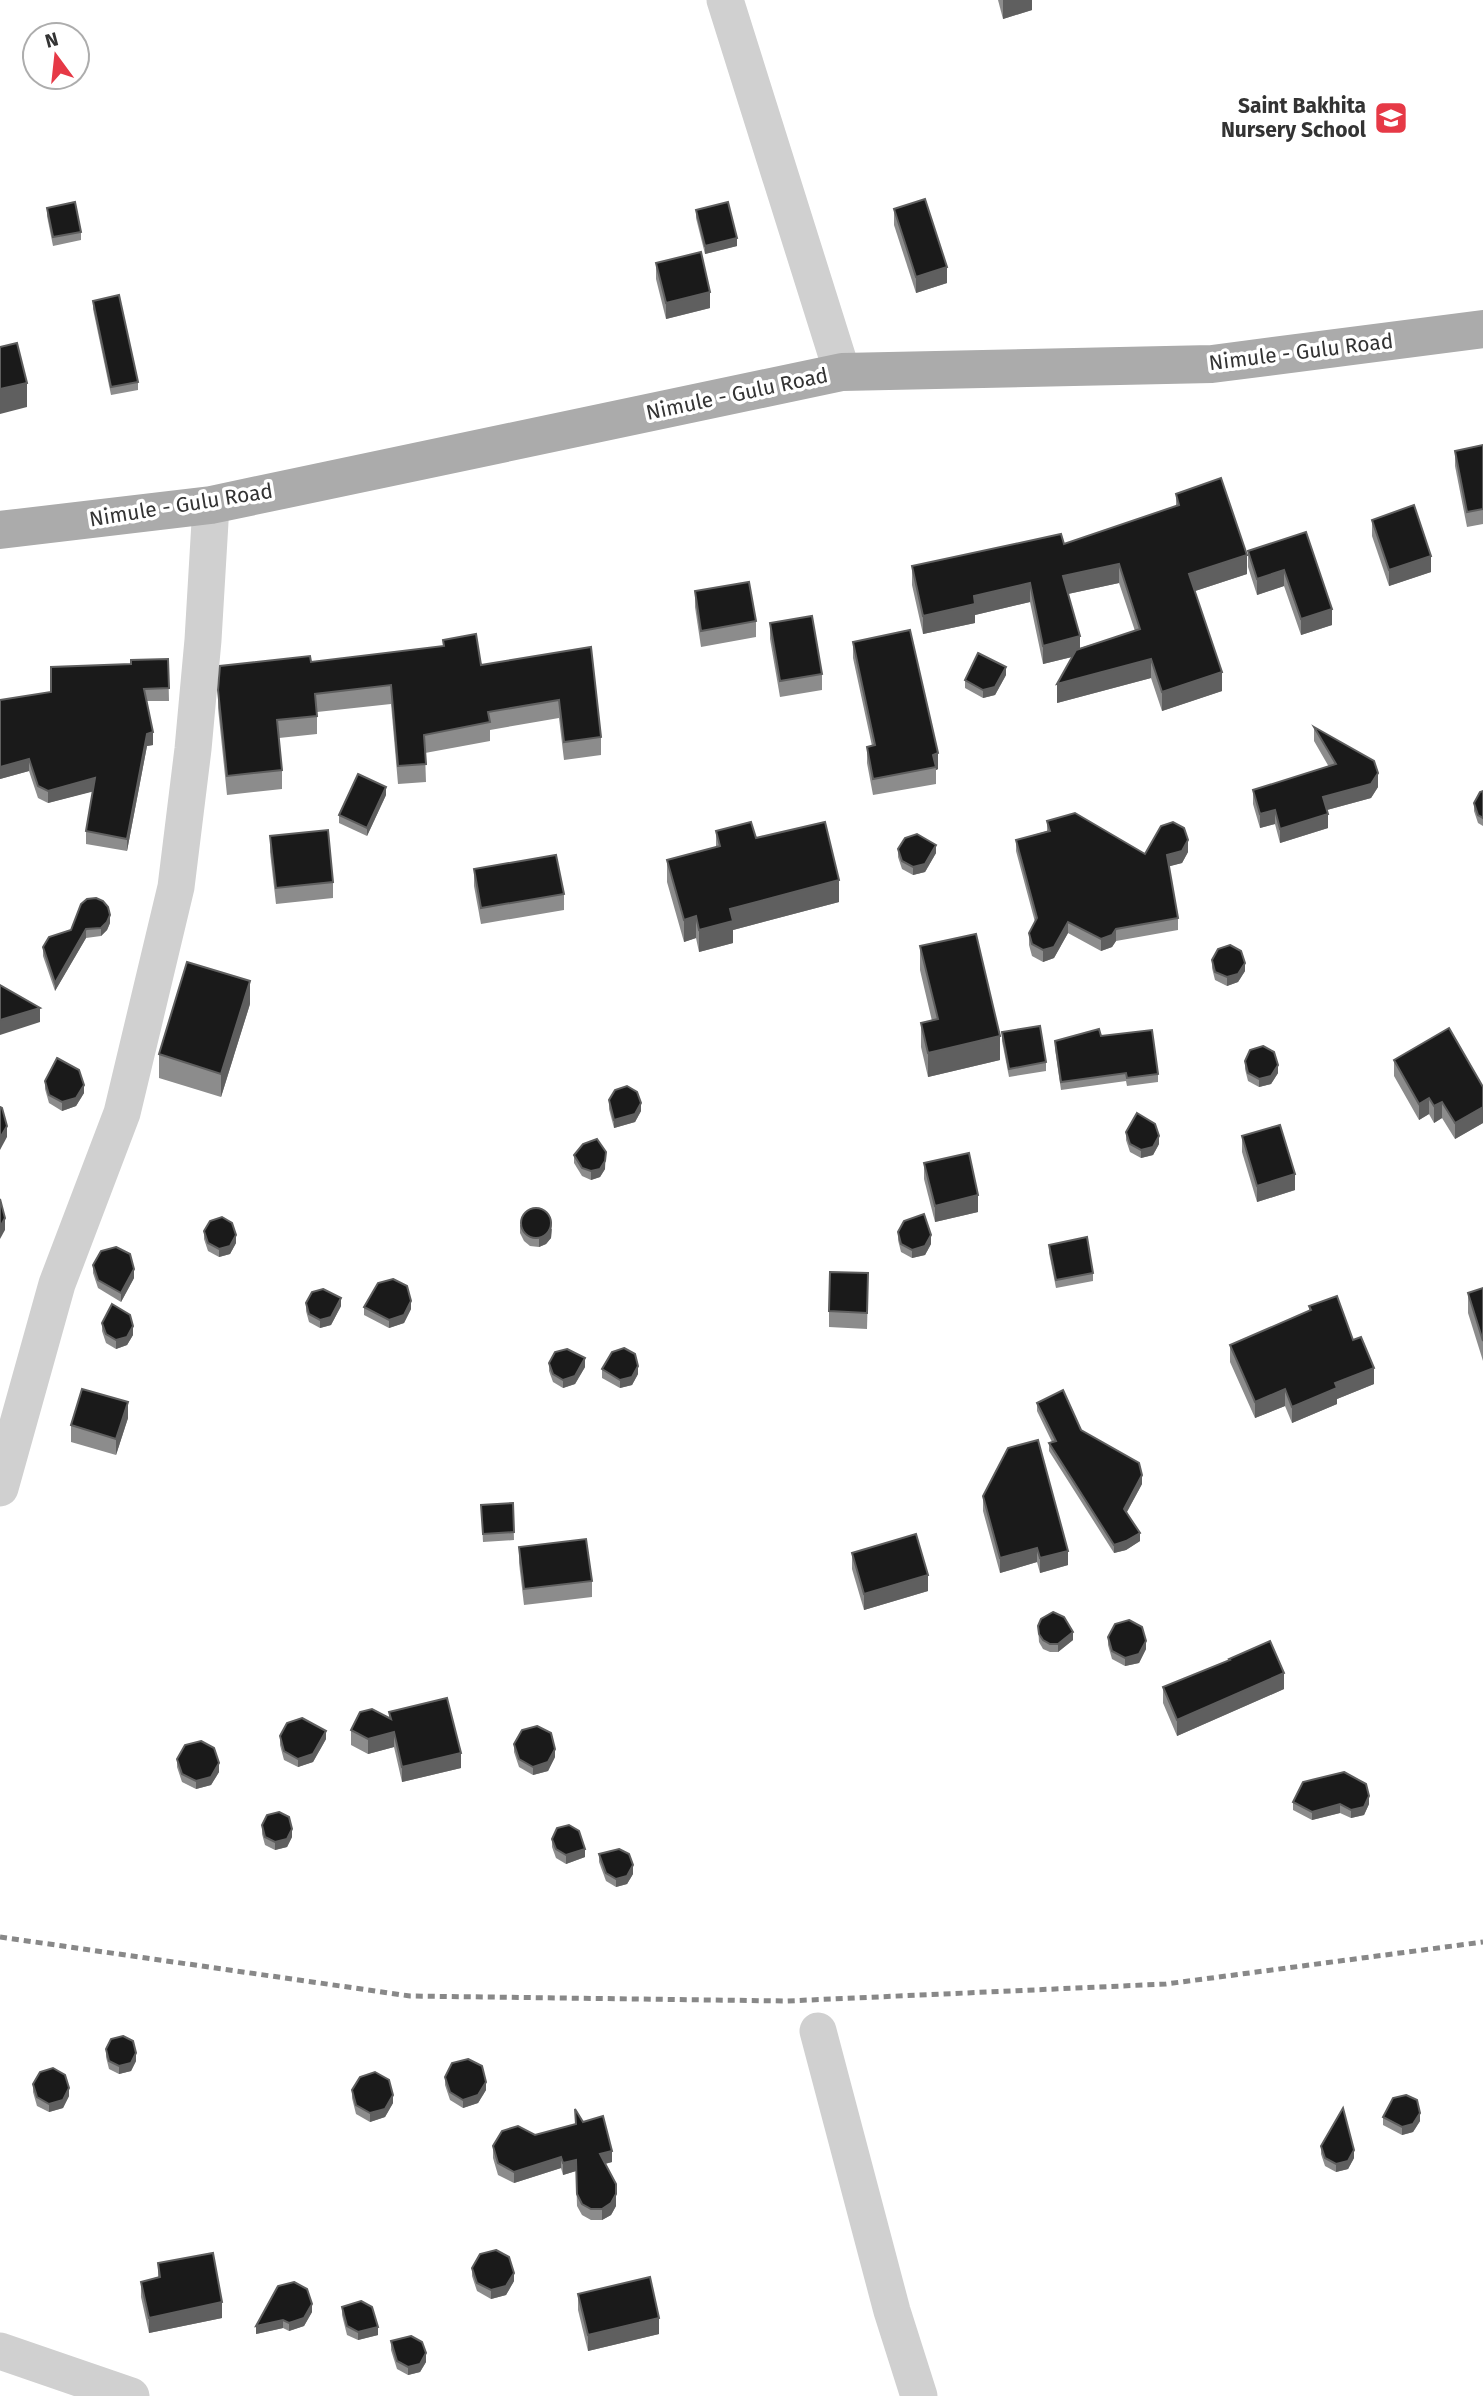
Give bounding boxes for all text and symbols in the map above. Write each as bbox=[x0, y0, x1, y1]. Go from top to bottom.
north arrow bbox=[21, 21, 91, 91]
text: N bbox=[43, 27, 61, 53]
place label: Saint Bakhita Nursery School bbox=[1221, 93, 1367, 143]
school or university icon: Saint Bakhita Nursery School bbox=[1372, 99, 1410, 137]
street label: Nimule - Gulu Road bbox=[1207, 328, 1395, 376]
street label: Nimule - Gulu Road bbox=[644, 362, 830, 426]
street label: Nimule - Gulu Road bbox=[87, 478, 275, 532]

